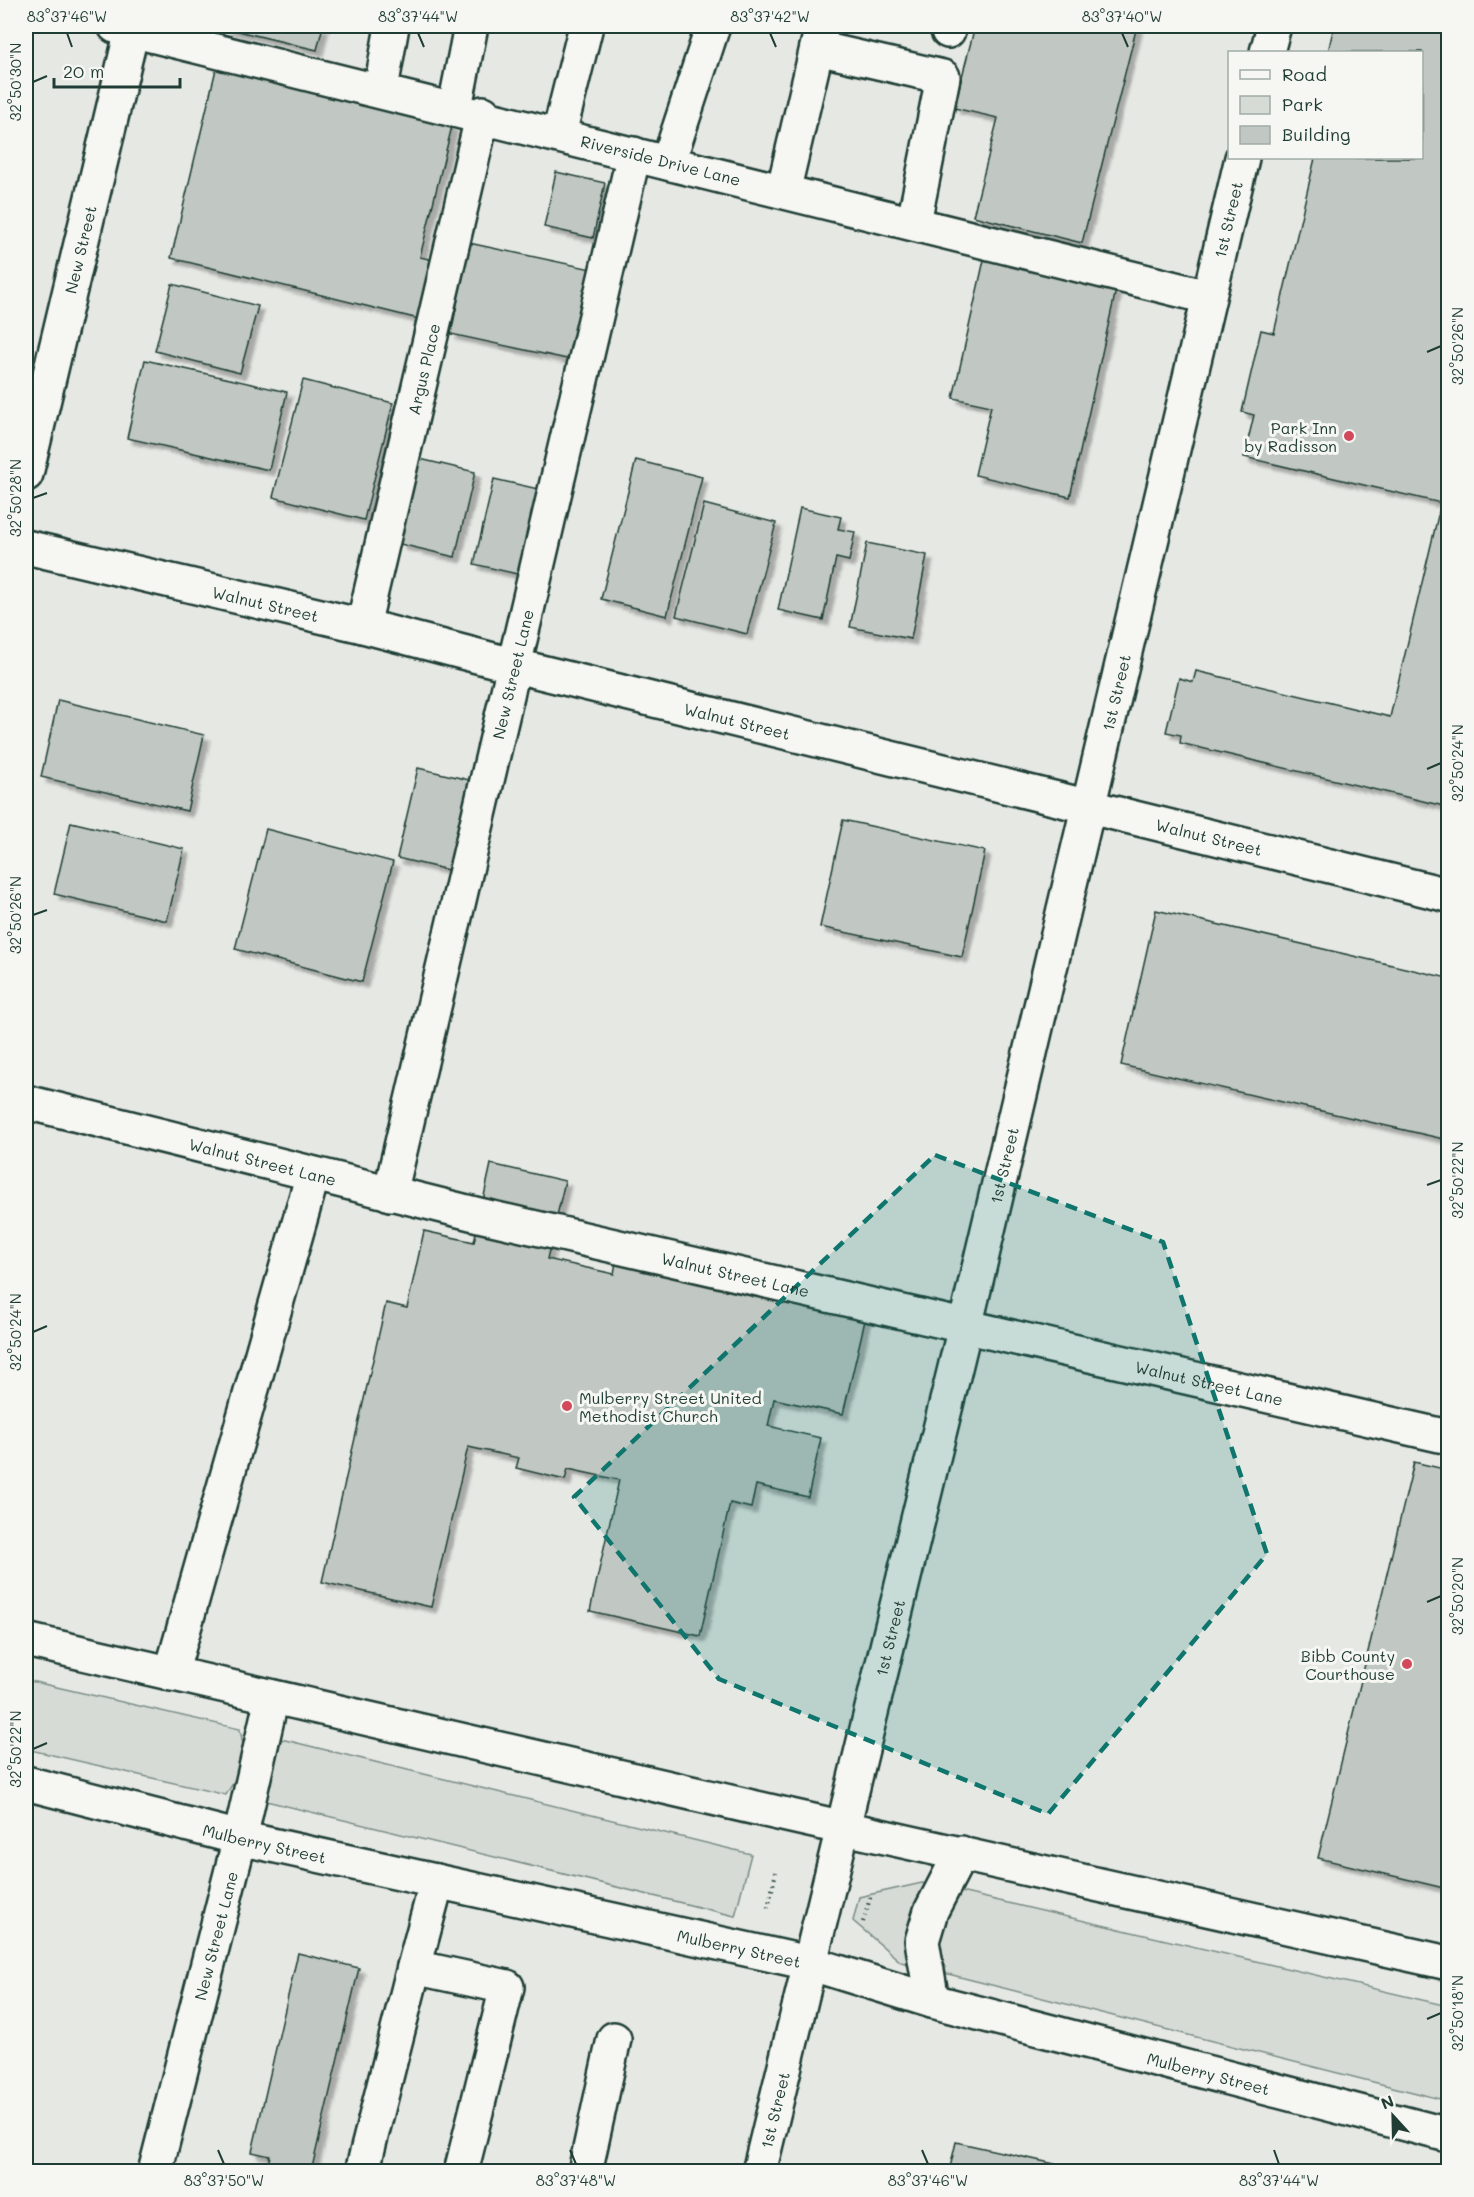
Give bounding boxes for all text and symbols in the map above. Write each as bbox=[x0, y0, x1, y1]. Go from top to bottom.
text: 83°37'46"W bbox=[27, 6, 107, 26]
text: 83°37'44"W bbox=[378, 6, 458, 26]
text: 83°37'42"W bbox=[730, 6, 810, 26]
text: 83°37'40"W bbox=[1082, 6, 1162, 26]
text: 32°50'30"N bbox=[5, 43, 25, 121]
scale bar bbox=[54, 51, 180, 89]
legend bbox=[1228, 51, 1423, 159]
text: 20 m bbox=[63, 59, 104, 83]
text: Road bbox=[1282, 62, 1327, 86]
text: Park bbox=[1282, 92, 1323, 116]
text: Building bbox=[1282, 122, 1350, 146]
street label: Riverside Drive Lane bbox=[579, 129, 743, 189]
street label: 1st Street bbox=[1208, 179, 1247, 260]
street label: New Street bbox=[59, 203, 100, 296]
text: 32°50'26"N bbox=[1447, 307, 1467, 385]
street label: Argus Place bbox=[402, 321, 444, 417]
place label: Park Inn by Radisson bbox=[1244, 417, 1337, 456]
marker: Park Inn by Radisson bbox=[1342, 429, 1356, 443]
text: 32°50'28"N bbox=[5, 459, 25, 537]
street label: Walnut Street bbox=[210, 581, 321, 626]
street label: New Street Lane bbox=[487, 607, 537, 741]
street label: 1st Street bbox=[1096, 652, 1135, 733]
street label: Walnut Street bbox=[682, 697, 793, 744]
text: 32°50'24"N bbox=[1447, 724, 1467, 802]
street label: Walnut Street bbox=[1154, 813, 1264, 859]
text: 32°50'26"N bbox=[5, 876, 25, 954]
street label: 1st Street bbox=[984, 1125, 1023, 1206]
street label: Walnut Street Lane bbox=[187, 1133, 339, 1190]
text: 32°50'22"N bbox=[1447, 1141, 1467, 1219]
street label: Walnut Street Lane bbox=[659, 1247, 811, 1301]
text: 32°50'24"N bbox=[5, 1293, 25, 1371]
street label: Walnut Street Lane bbox=[1133, 1355, 1285, 1409]
place label: Mulberry Street United Methodist Church bbox=[579, 1387, 762, 1426]
marker: Mulberry Street United Methodist Church bbox=[560, 1399, 574, 1413]
text: 32°50'20"N bbox=[1447, 1557, 1467, 1635]
street label: 1st Street bbox=[870, 1597, 909, 1678]
place label: Bibb County Courthouse bbox=[1301, 1645, 1395, 1684]
marker: Bibb County Courthouse bbox=[1400, 1657, 1414, 1671]
text: 32°50'22"N bbox=[5, 1710, 25, 1788]
street label: Mulberry Street bbox=[201, 1818, 328, 1867]
street label: New Street Lane bbox=[189, 1869, 242, 2002]
street label: Mulberry Street bbox=[675, 1924, 803, 1971]
text: 32°50'18"N bbox=[1447, 1975, 1467, 2051]
street label: Mulberry Street bbox=[1145, 2047, 1272, 2099]
street label: 1st Street bbox=[755, 2069, 794, 2150]
north arrow bbox=[1363, 2086, 1423, 2146]
text: N bbox=[1378, 2090, 1397, 2114]
text: 83°37'50"W bbox=[184, 2170, 264, 2190]
text: 83°37'48"W bbox=[536, 2170, 616, 2190]
text: 83°37'46"W bbox=[888, 2170, 968, 2190]
text: 83°37'44"W bbox=[1239, 2170, 1319, 2190]

